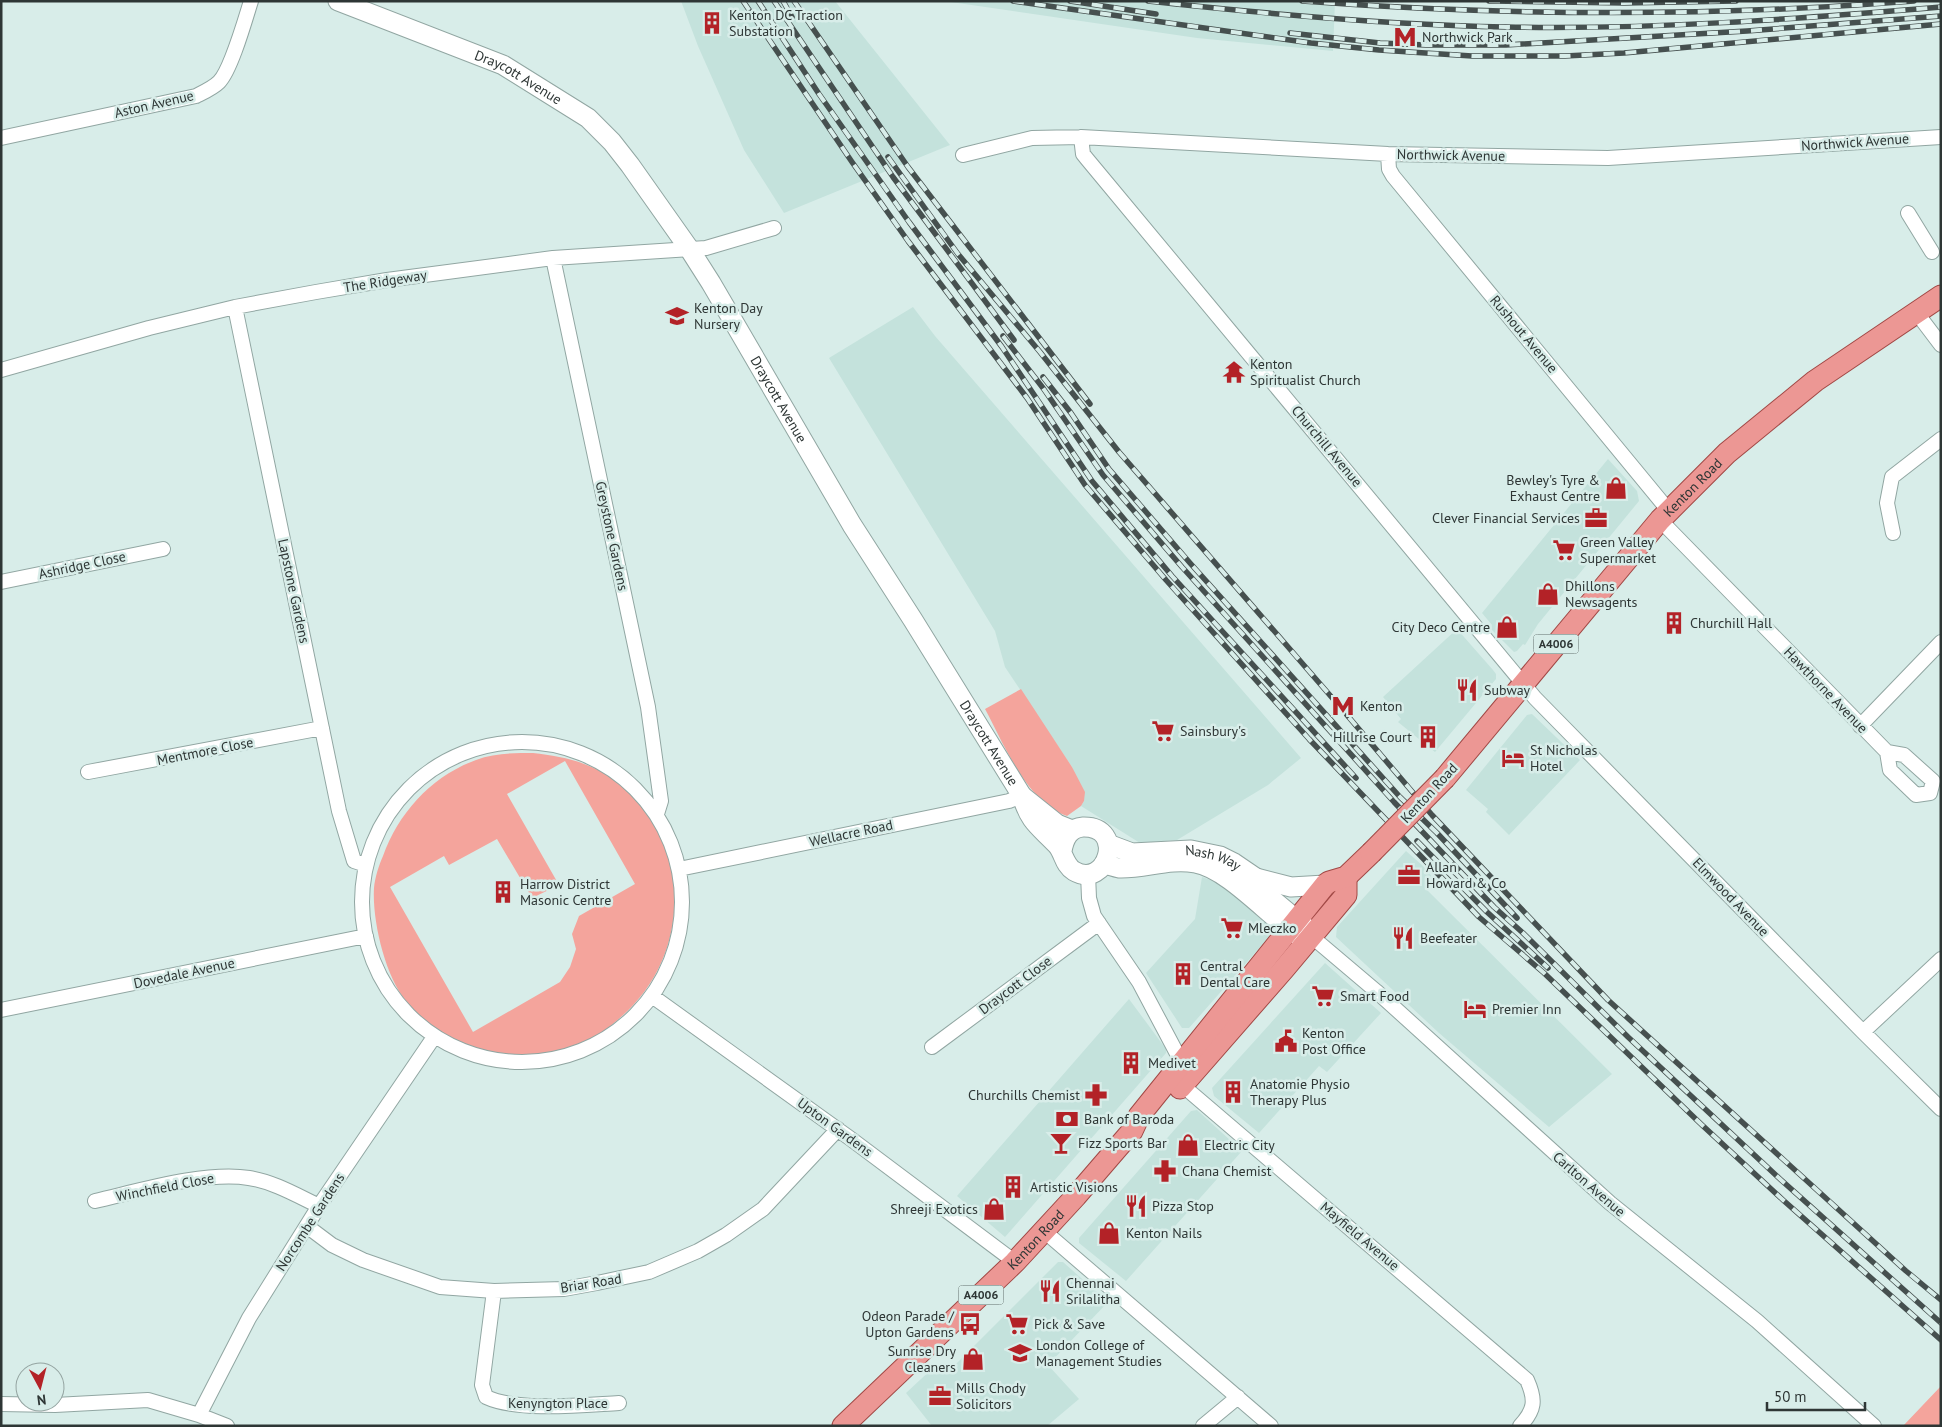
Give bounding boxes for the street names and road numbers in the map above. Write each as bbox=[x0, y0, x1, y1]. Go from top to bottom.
street label: Draycott Avenue bbox=[472, 46, 565, 108]
street label: Aston Avenue bbox=[113, 86, 195, 122]
street label: Northwick Avenue bbox=[1800, 129, 1910, 155]
street label: Northwick Avenue bbox=[1397, 145, 1505, 165]
street label: The Ridgeway bbox=[342, 265, 428, 296]
street label: Rushout Avenue bbox=[1486, 291, 1562, 377]
street label: Draycott Avenue bbox=[746, 353, 811, 446]
street label: Churchill Avenue bbox=[1288, 402, 1366, 490]
street label: Kenton Road bbox=[1659, 454, 1726, 521]
street label: Greystone Gardens bbox=[592, 480, 632, 593]
street label: Lapstone Gardens bbox=[274, 537, 314, 645]
street label: Ashridge Close bbox=[37, 547, 127, 583]
road number: A4006 bbox=[1534, 634, 1578, 654]
street label: Hawthorne Avenue bbox=[1780, 643, 1872, 737]
street label: Draycott Avenue bbox=[956, 697, 1022, 789]
street label: Mentmore Close bbox=[155, 733, 255, 769]
street label: Kenton Road bbox=[1397, 759, 1461, 827]
street label: Wellacre Road bbox=[808, 815, 894, 851]
street label: Nash Way bbox=[1185, 841, 1245, 875]
street label: Elmwood Avenue bbox=[1689, 854, 1773, 940]
street label: Draycott Close bbox=[975, 952, 1055, 1018]
street label: Dovedale Avenue bbox=[132, 954, 236, 992]
street label: Upton Gardens bbox=[794, 1094, 876, 1160]
street label: Carlton Avenue bbox=[1549, 1148, 1629, 1220]
street label: Winchfield Close bbox=[114, 1169, 216, 1205]
street label: Norcombe Gardens bbox=[272, 1169, 348, 1274]
street label: Mayfield Avenue bbox=[1317, 1198, 1403, 1274]
street label: Kenton Road bbox=[1003, 1206, 1068, 1274]
street label: Briar Road bbox=[559, 1269, 623, 1297]
road number: A4006 bbox=[958, 1286, 1004, 1304]
street label: Kenyngton Place bbox=[508, 1394, 608, 1412]

